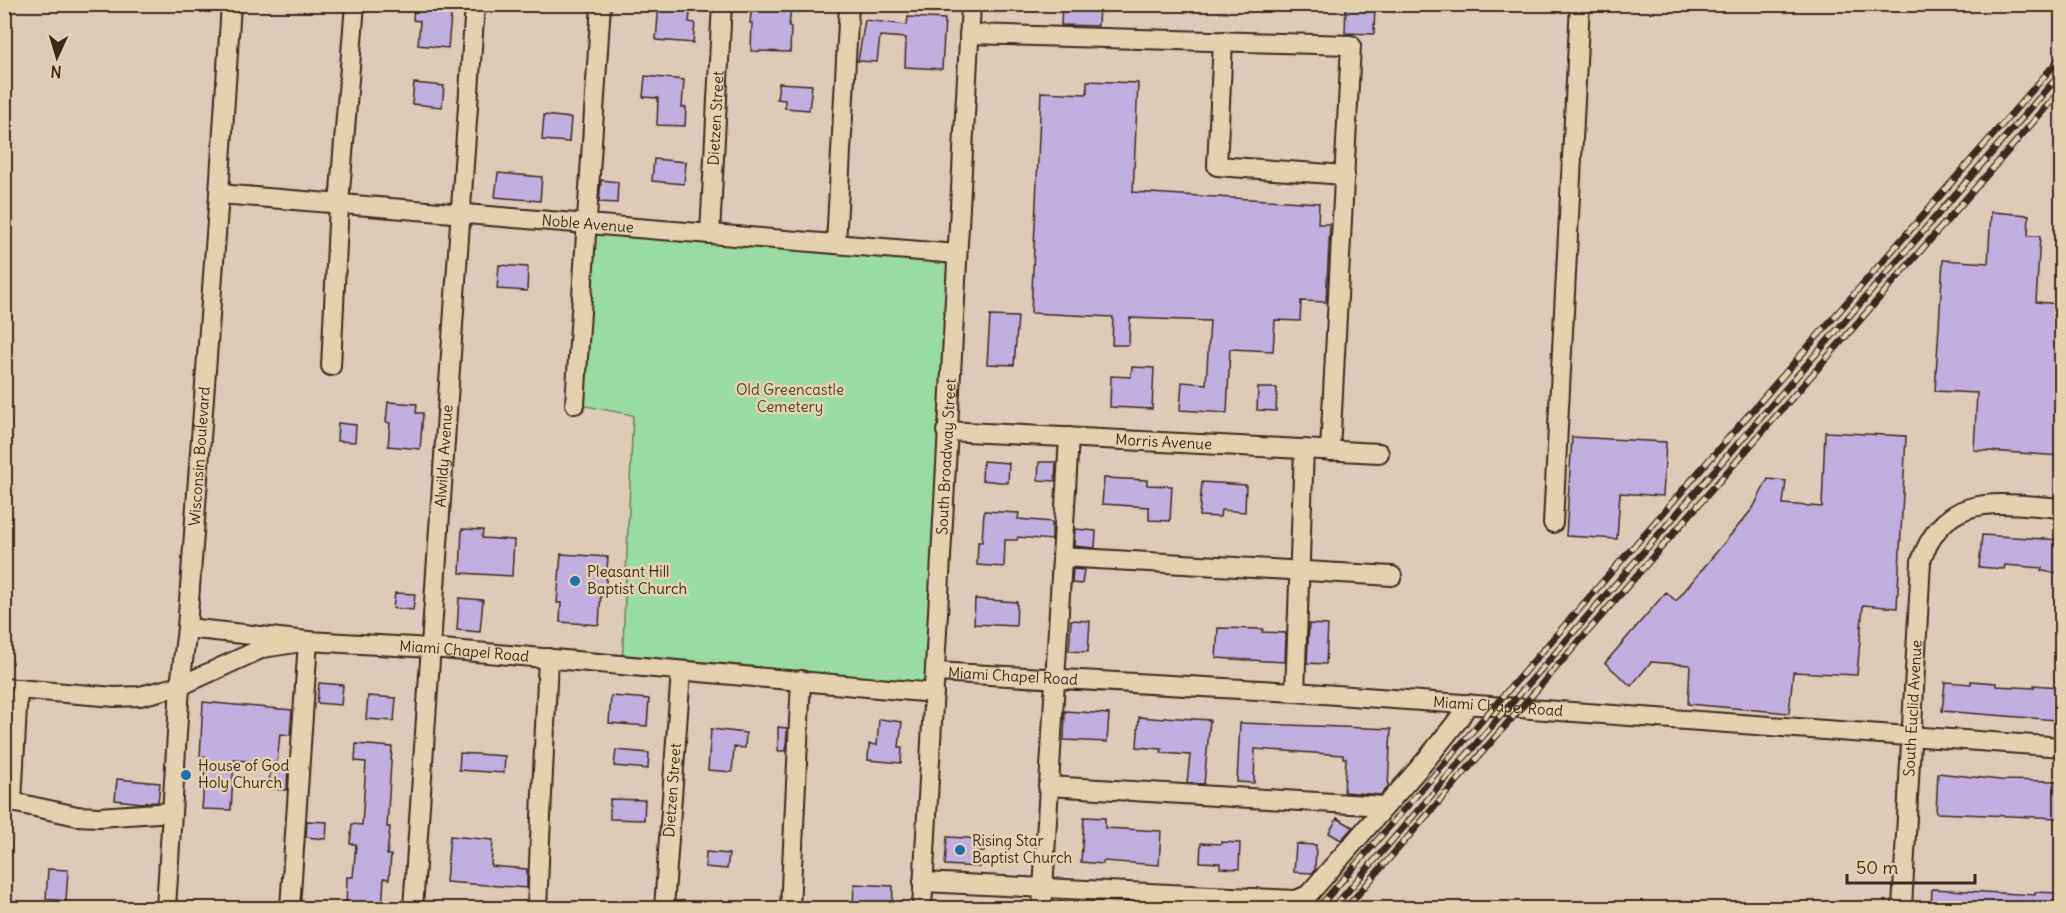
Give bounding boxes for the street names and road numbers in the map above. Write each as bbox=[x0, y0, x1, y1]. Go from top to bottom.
street label: Dietzen Street bbox=[704, 70, 727, 166]
street label: Noble Avenue bbox=[541, 210, 635, 237]
street label: South Broadway Street bbox=[932, 378, 960, 536]
street label: Wisconsin Boulevard bbox=[185, 386, 214, 527]
street label: Alwildy Avenue bbox=[431, 404, 456, 508]
street label: Morris Avenue bbox=[1115, 430, 1213, 454]
street label: Miami Chapel Road bbox=[399, 636, 530, 666]
street label: South Euclid Avenue bbox=[1899, 639, 1926, 777]
street label: Miami Chapel Road bbox=[947, 663, 1079, 689]
street label: Miami Chapel Road bbox=[1432, 692, 1564, 720]
street label: Dietzen Street bbox=[659, 742, 685, 838]

